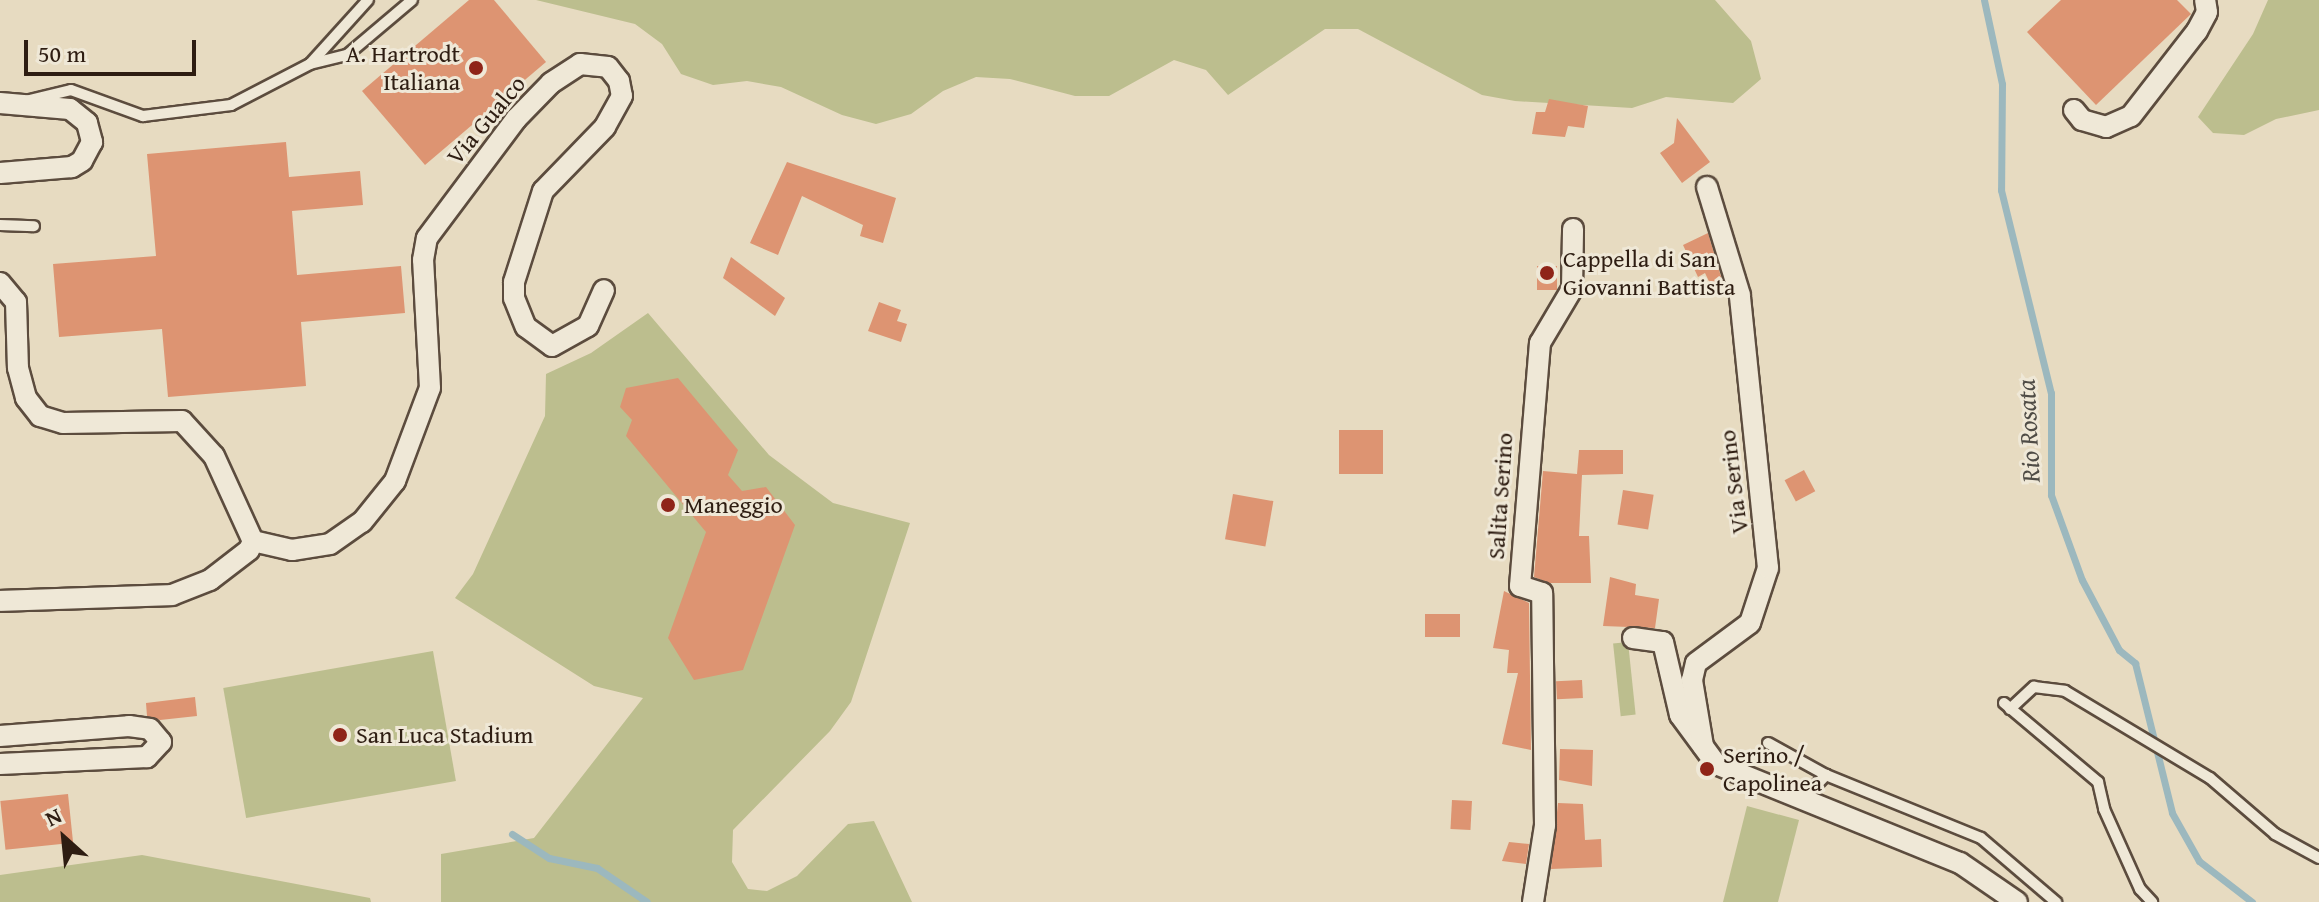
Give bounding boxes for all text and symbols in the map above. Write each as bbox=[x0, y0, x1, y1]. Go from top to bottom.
scale bar bbox=[28, 24, 200, 74]
text: 50 m bbox=[38, 36, 86, 71]
place label: A. Hartrodt Italiana bbox=[346, 40, 460, 96]
marker: A. Hartrodt Italiana bbox=[467, 59, 485, 77]
street label: Via Gualco bbox=[441, 70, 531, 170]
place label: Cappella di San Giovanni Battista bbox=[1563, 245, 1735, 301]
marker: Cappella di San Giovanni Battista bbox=[1538, 264, 1556, 282]
water label: Rio Rosata bbox=[2010, 378, 2046, 484]
street label: Via Serino bbox=[1712, 428, 1754, 536]
street label: Salita Serino bbox=[1481, 432, 1519, 560]
place label: Maneggio bbox=[684, 491, 783, 519]
marker: Maneggio bbox=[659, 496, 677, 514]
place label: San Luca Stadium bbox=[356, 721, 533, 749]
marker: San Luca Stadium bbox=[331, 726, 349, 744]
place label: Serino / Capolinea bbox=[1723, 741, 1822, 797]
marker: Serino / Capolinea bbox=[1698, 760, 1716, 778]
north arrow bbox=[24, 798, 104, 878]
text: N bbox=[39, 799, 67, 834]

